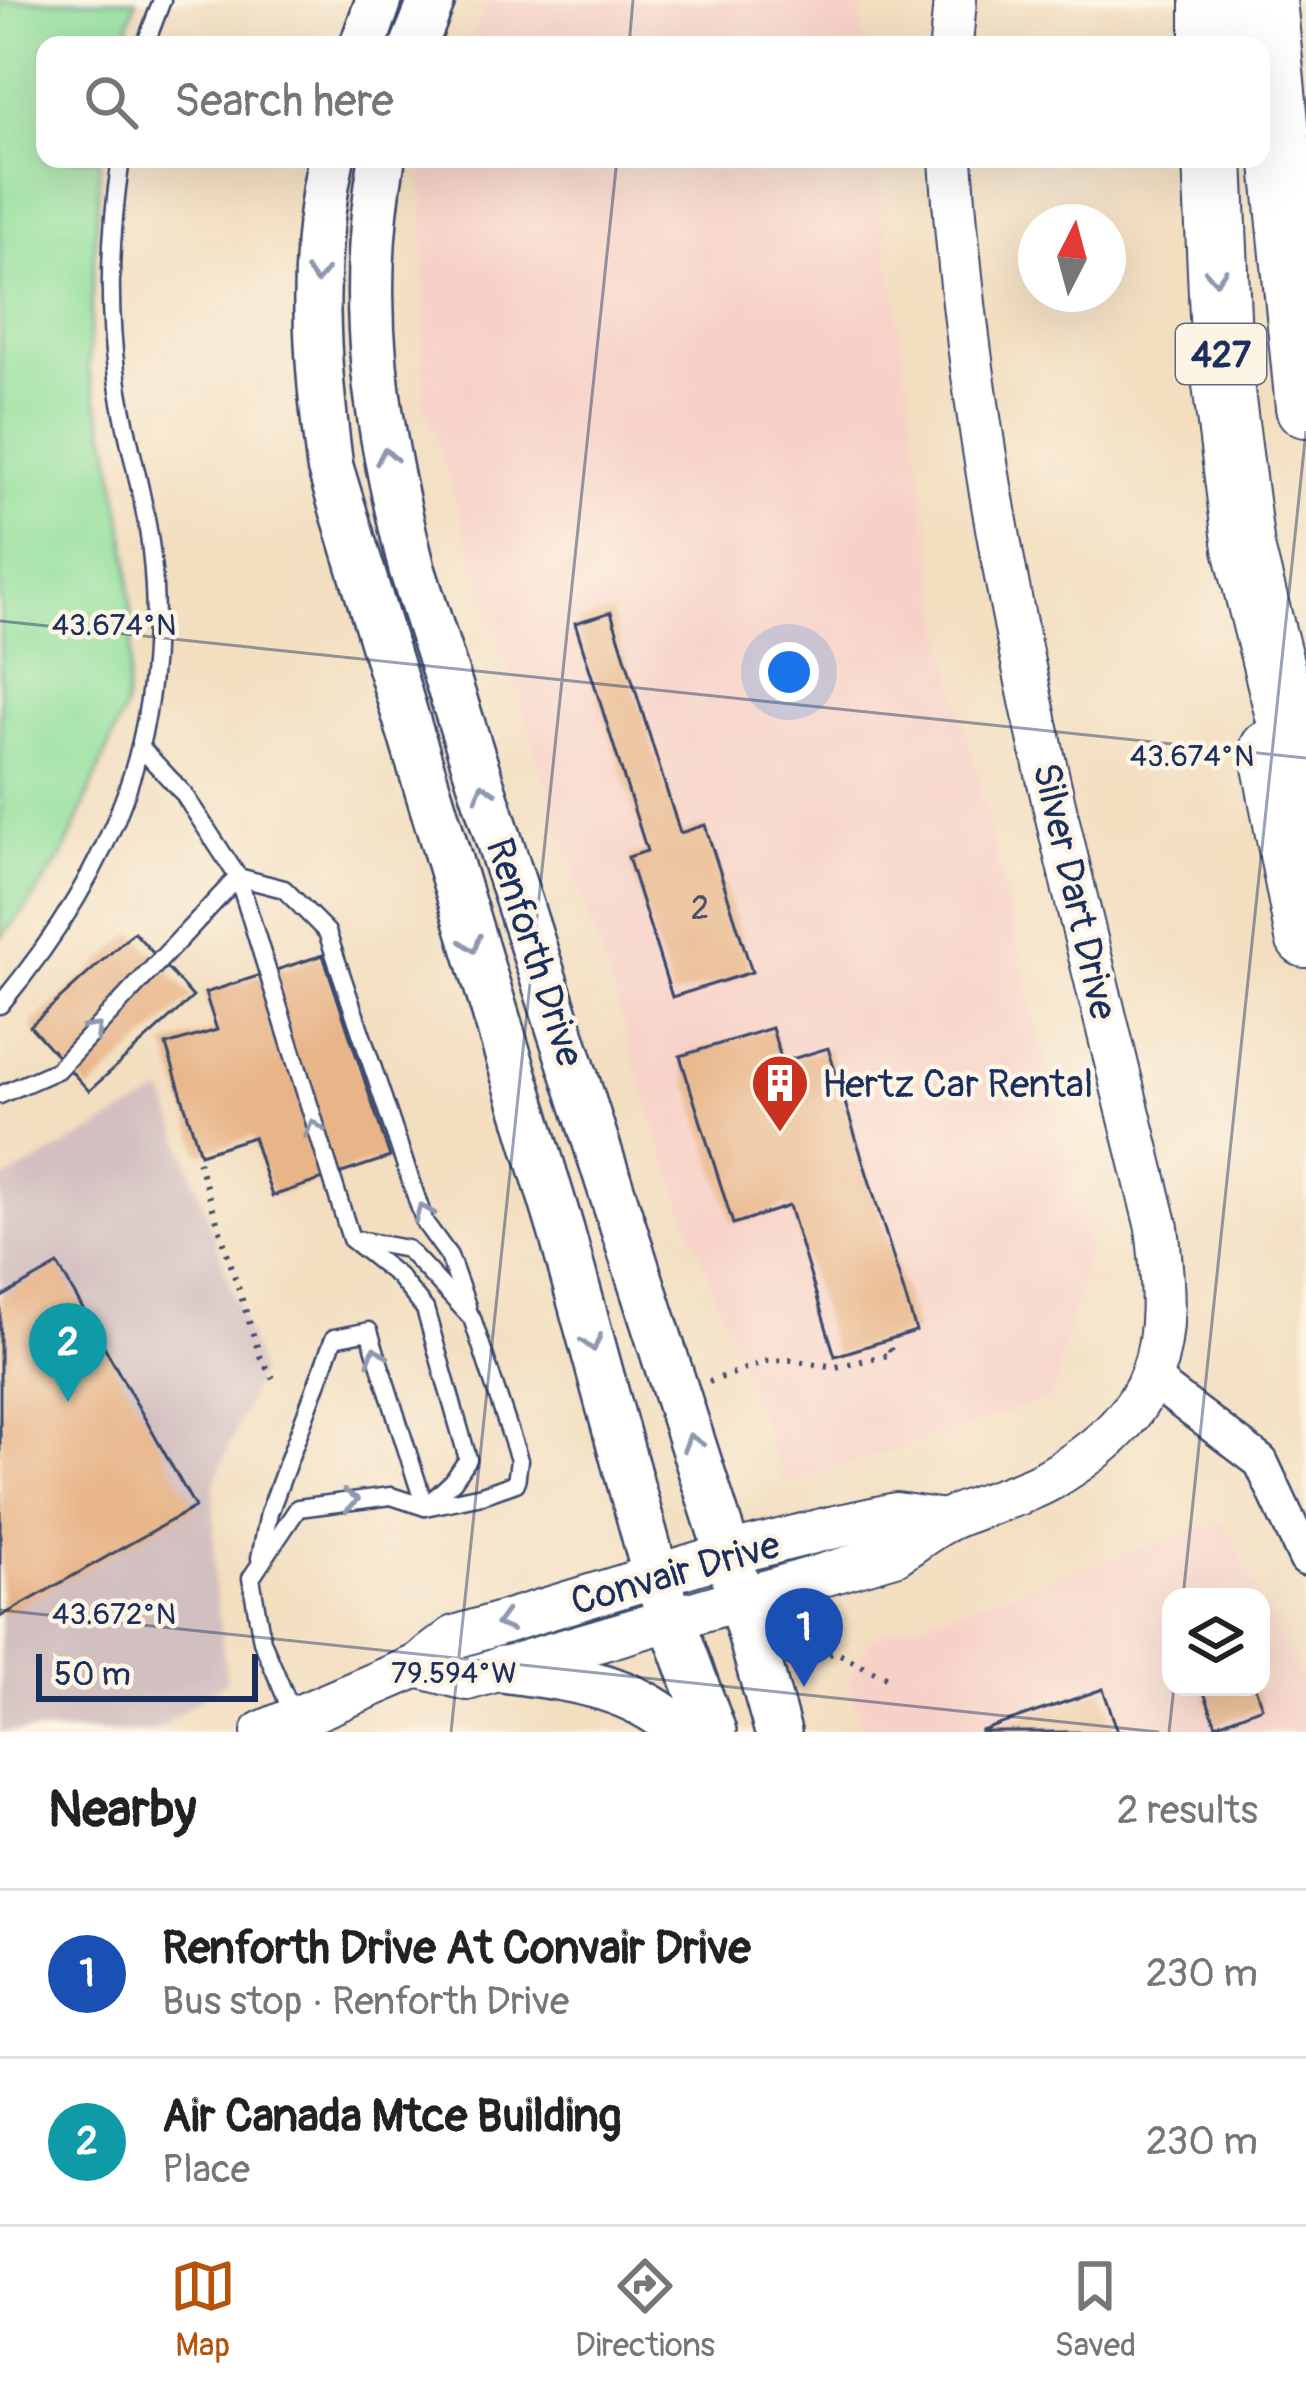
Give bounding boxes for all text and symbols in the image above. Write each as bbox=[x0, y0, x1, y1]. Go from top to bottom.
search box bbox=[36, 36, 1270, 168]
icon: search bbox=[78, 69, 144, 135]
text: Search here bbox=[174, 74, 394, 130]
north arrow bbox=[1018, 204, 1126, 312]
one-way arrow bbox=[304, 267, 330, 285]
one-way arrow bbox=[1203, 267, 1229, 286]
road number: 427 bbox=[1176, 324, 1266, 384]
one-way arrow bbox=[374, 446, 399, 466]
text: 43.674°N bbox=[52, 607, 176, 644]
your location bbox=[759, 642, 819, 702]
text: 43.674°N bbox=[1130, 738, 1254, 775]
street label: Silver Dart Drive bbox=[1021, 758, 1128, 1025]
one-way arrow bbox=[473, 781, 498, 802]
street label: Renforth Drive bbox=[475, 832, 595, 1073]
house number: 2 bbox=[691, 888, 709, 929]
one-way arrow bbox=[458, 933, 483, 954]
one-way arrow bbox=[80, 1022, 102, 1044]
building icon: Hertz Car Rental bbox=[749, 1052, 811, 1134]
place label: Hertz Car Rental bbox=[822, 1060, 1093, 1109]
one-way arrow bbox=[304, 1118, 329, 1139]
one-way arrow bbox=[413, 1203, 437, 1224]
pin: 2 bbox=[29, 1303, 107, 1402]
one-way arrow bbox=[577, 1332, 602, 1353]
one-way arrow bbox=[366, 1345, 391, 1366]
one-way arrow bbox=[681, 1433, 706, 1454]
one-way arrow bbox=[342, 1488, 361, 1513]
street label: Convair Drive bbox=[565, 1520, 785, 1627]
pin: 1 bbox=[765, 1588, 843, 1687]
map controls bbox=[1162, 1588, 1270, 1696]
button: layers bbox=[1162, 1588, 1270, 1696]
text: 43.672°N bbox=[52, 1596, 176, 1633]
one-way arrow bbox=[494, 1608, 515, 1633]
scale bar bbox=[36, 1648, 258, 1701]
text: 50 m bbox=[54, 1654, 131, 1695]
text: 79.594°W bbox=[391, 1655, 517, 1692]
text: Nearby bbox=[48, 1778, 196, 1842]
text: 2 results bbox=[1117, 1786, 1258, 1835]
text: Renforth Drive At Convair Drive bbox=[162, 1921, 751, 1977]
text: 1 bbox=[79, 1949, 95, 1998]
text: 230 m bbox=[1146, 1949, 1258, 1998]
text: Bus stop · Renforth Drive bbox=[162, 1977, 569, 2026]
text: Air Canada Mtce Building bbox=[162, 2089, 621, 2145]
text: 2 bbox=[76, 2117, 98, 2166]
text: 230 m bbox=[1146, 2117, 1258, 2166]
text: Place bbox=[162, 2145, 250, 2194]
tab: Map bbox=[170, 2253, 236, 2366]
tab: Directions bbox=[575, 2253, 715, 2366]
tab: Saved bbox=[1054, 2253, 1136, 2366]

